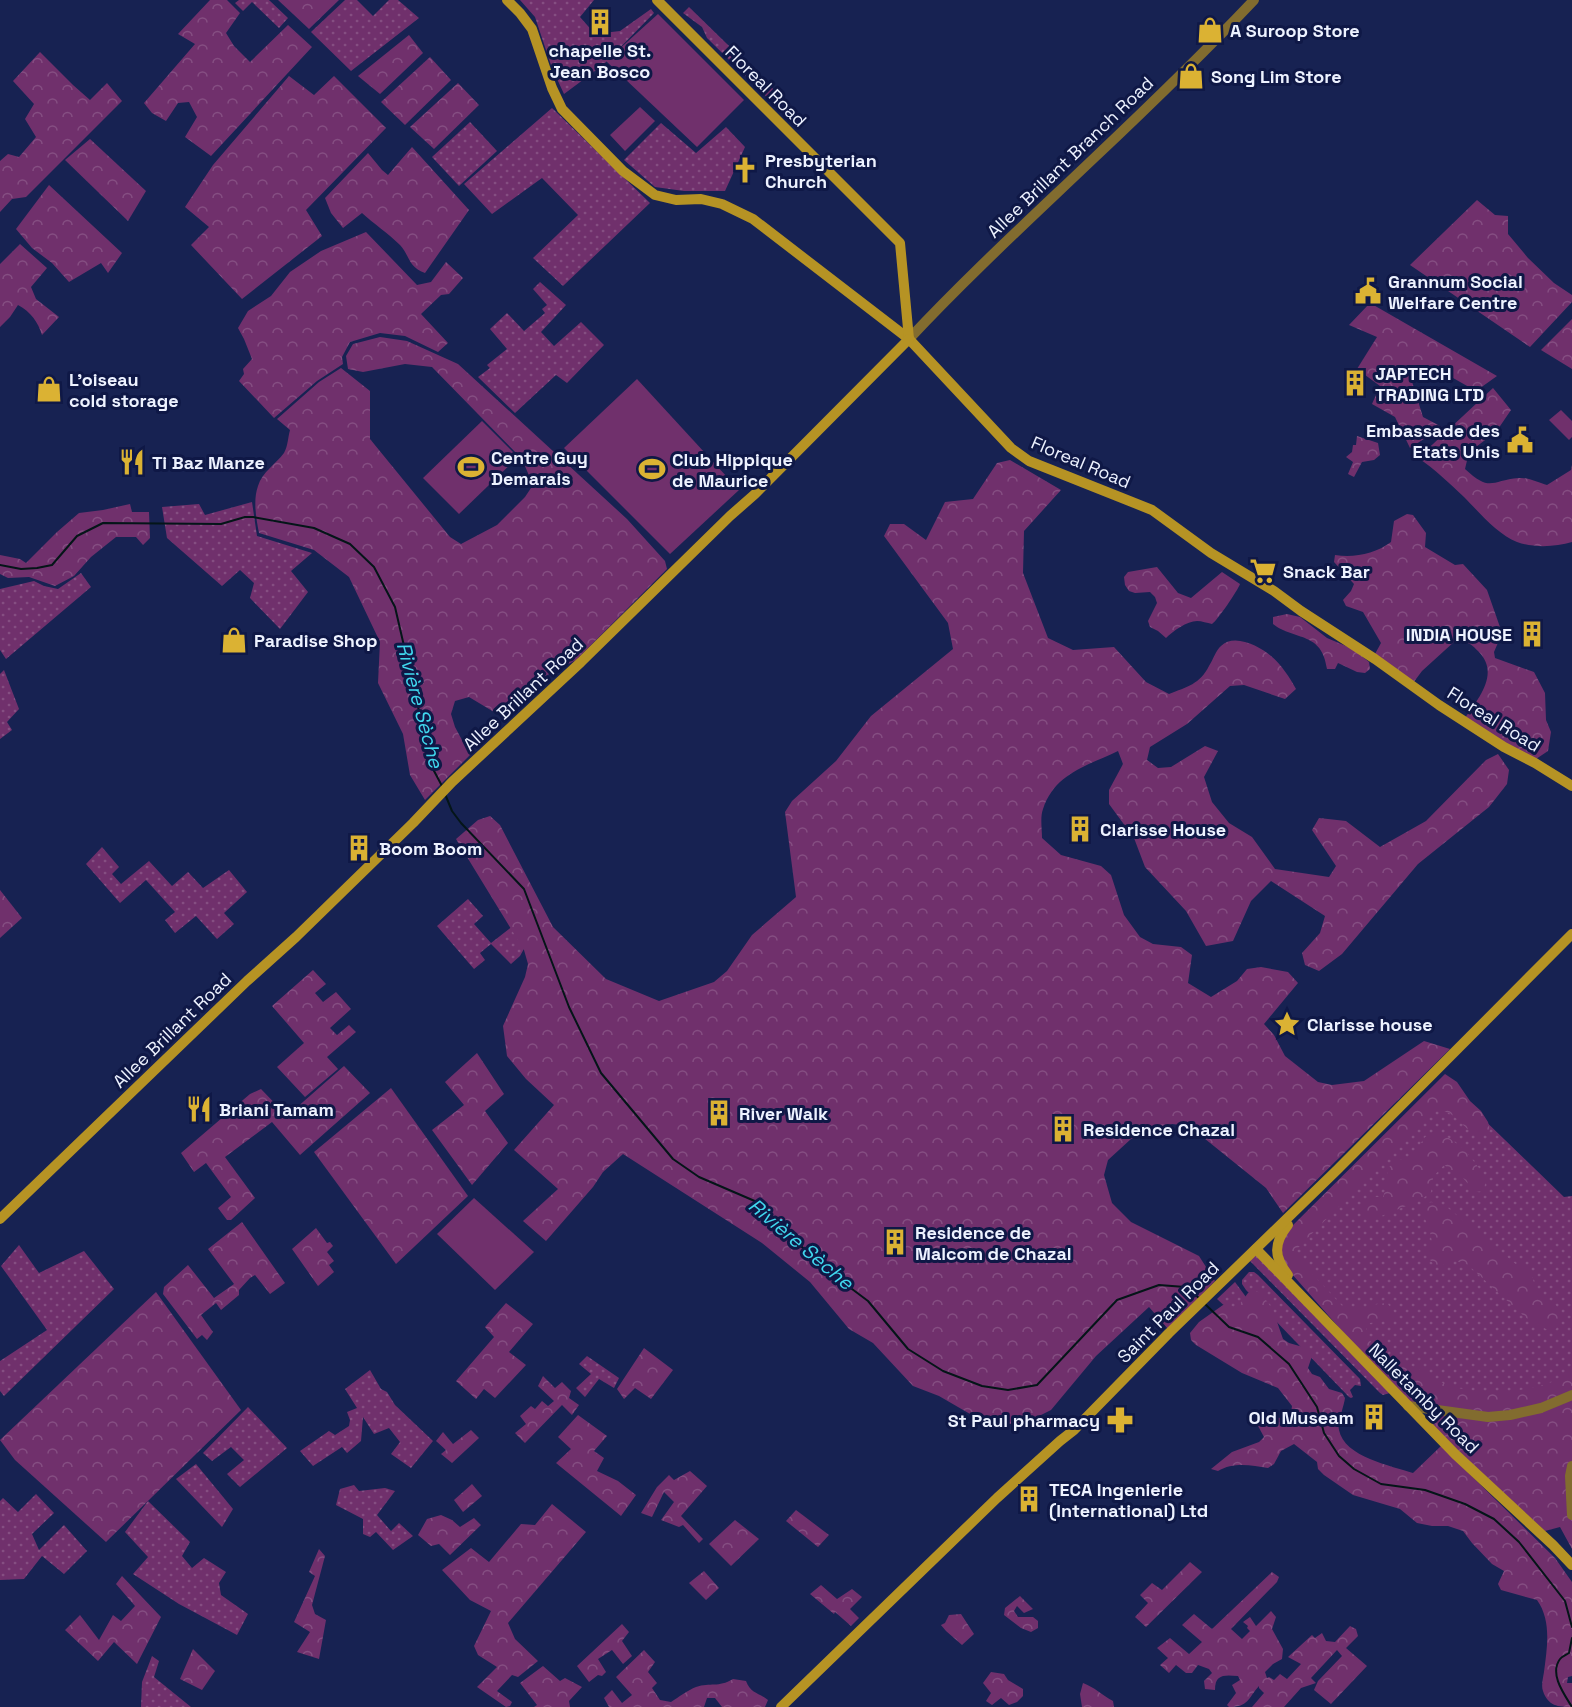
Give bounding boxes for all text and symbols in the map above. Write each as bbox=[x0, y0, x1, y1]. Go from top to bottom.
building icon: chapelle St. Jean Bosco bbox=[585, 7, 615, 37]
shop icon: A Suroop Store bbox=[1195, 15, 1225, 45]
place label: A Suroop Store bbox=[1230, 19, 1360, 42]
place label: chapelle St. Jean Bosco bbox=[549, 39, 651, 83]
street label: Floreal Road bbox=[720, 40, 812, 132]
shop icon: Song Lim Store bbox=[1176, 61, 1206, 91]
place label: Song Lim Store bbox=[1211, 65, 1342, 88]
street label: Allee Brillant Branch Road bbox=[982, 71, 1158, 243]
place label: Presbyterian Church bbox=[765, 149, 877, 193]
church icon: Presbyterian Church bbox=[730, 155, 760, 185]
place label: Grannum Social Welfare Centre bbox=[1388, 270, 1523, 314]
public building icon: Grannum Social Welfare Centre bbox=[1353, 276, 1383, 306]
place label: JAPTECH TRADING LTD bbox=[1375, 362, 1484, 406]
place label: L'oiseau cold storage bbox=[69, 368, 179, 412]
building icon: JAPTECH TRADING LTD bbox=[1340, 368, 1370, 398]
shop icon: L'oiseau cold storage bbox=[34, 374, 64, 404]
place label: Embassade des Etats Unis bbox=[1366, 419, 1500, 463]
public building icon: Embassade des Etats Unis bbox=[1505, 425, 1535, 455]
street label: Floreal Road bbox=[1028, 431, 1134, 493]
place label: Centre Guy Demarais bbox=[491, 446, 588, 490]
restaurant icon: Ti Baz Manze bbox=[117, 447, 147, 477]
place label: Club Hippique de Maurice bbox=[672, 448, 793, 492]
place label: Ti Baz Manze bbox=[152, 451, 265, 474]
sports icon: Centre Guy Demarais bbox=[456, 452, 486, 482]
sports icon: Club Hippique de Maurice bbox=[637, 454, 667, 484]
supermarket icon: Snack Bar bbox=[1248, 556, 1278, 586]
place label: Snack Bar bbox=[1283, 560, 1370, 583]
building icon: INDIA HOUSE bbox=[1517, 619, 1547, 649]
place label: INDIA HOUSE bbox=[1406, 623, 1512, 646]
shop icon: Paradise Shop bbox=[219, 625, 249, 655]
place label: Paradise Shop bbox=[254, 629, 377, 652]
street label: Allee Brillant Road bbox=[458, 632, 588, 756]
water label: Rivière Sèche bbox=[391, 639, 450, 772]
street label: Floreal Road bbox=[1443, 681, 1545, 757]
building icon: Clarisse House bbox=[1065, 814, 1095, 844]
place label: Clarisse House bbox=[1100, 818, 1226, 841]
building icon: Boom Boom bbox=[344, 833, 374, 863]
place label: Boom Boom bbox=[379, 837, 482, 860]
street label: Allee Brillant Road bbox=[108, 967, 236, 1093]
place icon: Clarisse house bbox=[1272, 1009, 1302, 1039]
place label: Clarisse house bbox=[1307, 1013, 1433, 1036]
restaurant icon: Briani Tamam bbox=[184, 1094, 214, 1124]
place label: Briani Tamam bbox=[219, 1098, 334, 1121]
building icon: River Walk bbox=[704, 1098, 734, 1128]
place label: River Walk bbox=[739, 1102, 828, 1125]
building icon: Residence Chazal bbox=[1048, 1114, 1078, 1144]
place label: Residence Chazal bbox=[1083, 1118, 1235, 1141]
water label: Rivière Sèche bbox=[743, 1192, 860, 1296]
place label: Residence de Malcom de Chazal bbox=[915, 1221, 1072, 1265]
building icon: Residence de Malcom de Chazal bbox=[880, 1227, 910, 1257]
street label: Saint Paul Road bbox=[1112, 1256, 1224, 1368]
street label: Nalletamby Road bbox=[1364, 1338, 1484, 1458]
building icon: Old Museam bbox=[1359, 1402, 1389, 1432]
pharmacy icon: St Paul pharmacy bbox=[1105, 1405, 1135, 1435]
place label: Old Museam bbox=[1248, 1406, 1354, 1429]
place label: St Paul pharmacy bbox=[948, 1409, 1100, 1432]
place label: TECA Ingenierie (International) Ltd bbox=[1049, 1478, 1208, 1522]
building icon: TECA Ingenierie (International) Ltd bbox=[1014, 1484, 1044, 1514]

